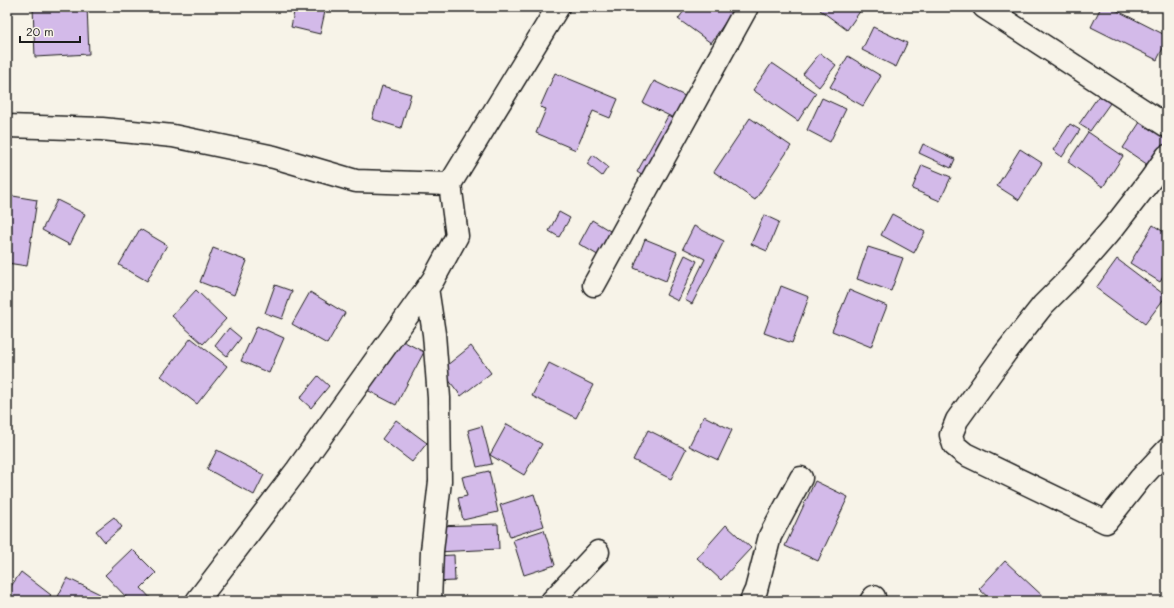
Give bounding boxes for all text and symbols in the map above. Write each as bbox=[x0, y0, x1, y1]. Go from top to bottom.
scale bar bbox=[20, 18, 80, 44]
text: 20 m bbox=[26, 23, 54, 39]

